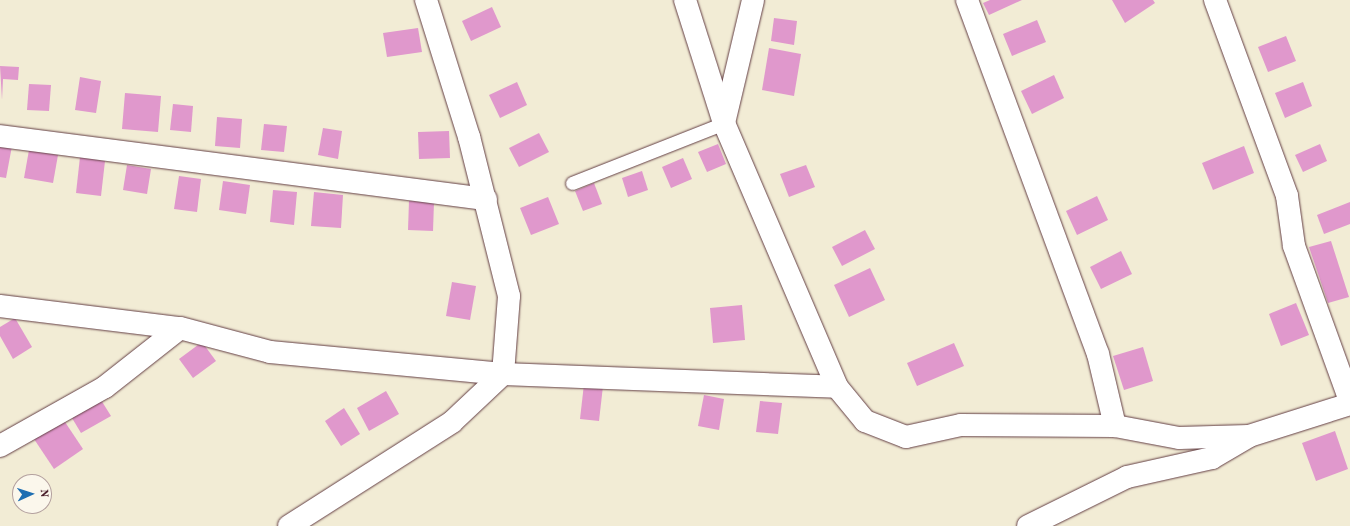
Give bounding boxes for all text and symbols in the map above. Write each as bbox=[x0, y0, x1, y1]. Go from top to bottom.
north arrow bbox=[12, 474, 52, 514]
text: N bbox=[36, 489, 51, 498]

